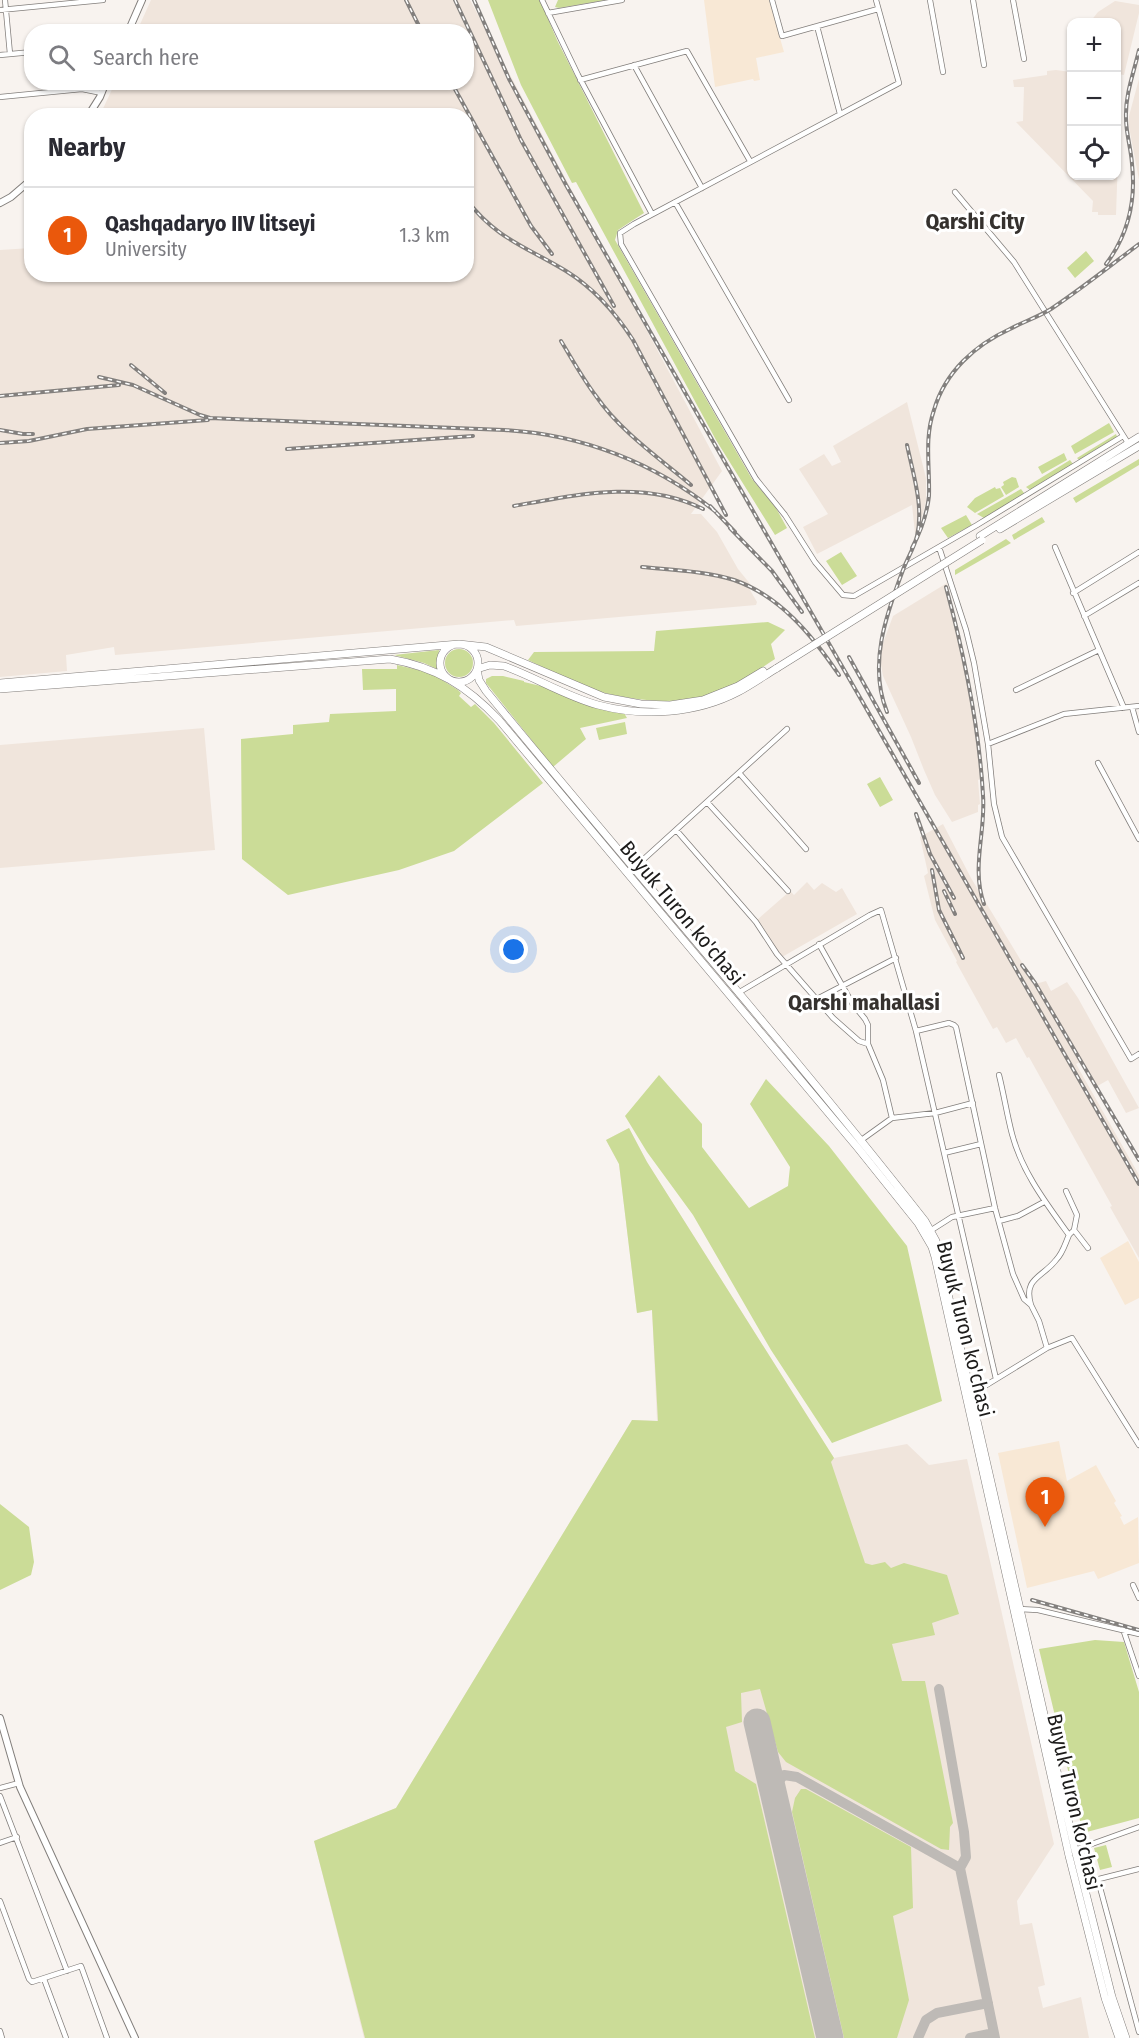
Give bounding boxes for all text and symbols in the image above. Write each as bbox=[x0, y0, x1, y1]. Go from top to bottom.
map controls bbox=[1067, 18, 1121, 180]
button: + bbox=[1067, 18, 1121, 72]
search box bbox=[24, 24, 474, 90]
icon: search bbox=[45, 41, 78, 74]
text: Search here bbox=[93, 44, 199, 71]
button: − bbox=[1067, 72, 1121, 126]
button: locate bbox=[1067, 126, 1121, 180]
text: Nearby bbox=[48, 132, 125, 163]
district label: Qarshi City bbox=[925, 208, 1025, 235]
text: Qashqadaryo IIV litseyi bbox=[105, 210, 315, 237]
text: 1 bbox=[63, 223, 72, 247]
text: 1.3 km bbox=[399, 223, 450, 247]
text: University bbox=[105, 237, 187, 261]
street label: Buyuk Turon ko'chasi bbox=[614, 836, 750, 990]
your location bbox=[499, 935, 528, 964]
district label: Qarshi mahallasi bbox=[788, 989, 940, 1016]
street label: Buyuk Turon ko'chasi bbox=[931, 1238, 999, 1420]
pin: 1 bbox=[1026, 1478, 1064, 1527]
street label: Buyuk Turon ko'chasi bbox=[1041, 1711, 1107, 1893]

